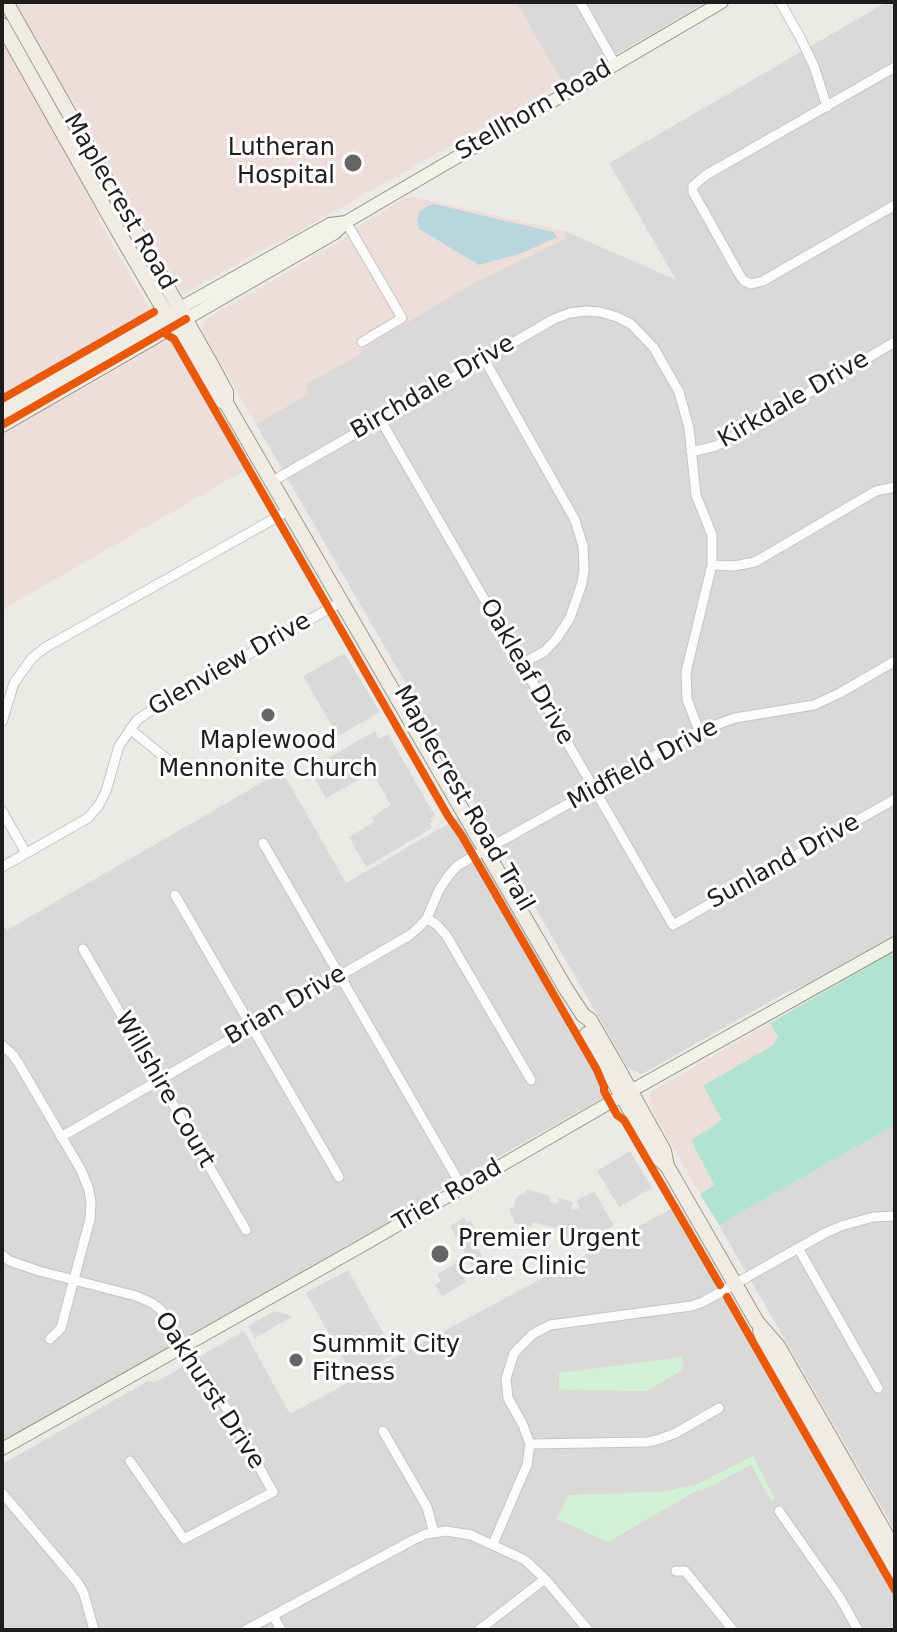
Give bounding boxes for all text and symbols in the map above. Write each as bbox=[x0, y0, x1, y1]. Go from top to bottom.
street label: Stellhorn Road bbox=[451, 55, 617, 167]
street label: Maplecrest Road bbox=[57, 109, 181, 295]
place label: Lutheran Hospital bbox=[228, 135, 335, 191]
marker: Lutheran Hospital bbox=[342, 152, 364, 174]
street label: Birchdale Drive bbox=[346, 330, 520, 446]
street label: Kirkdale Drive bbox=[714, 345, 874, 455]
street label: Oakleaf Drive bbox=[473, 594, 579, 750]
street label: Glenview Drive bbox=[144, 607, 316, 723]
street label: Maplecrest Road Trail bbox=[387, 681, 539, 917]
marker: Maplewood Mennonite Church bbox=[259, 706, 277, 724]
street label: Midfield Drive bbox=[563, 713, 723, 817]
place label: Maplewood Mennonite Church bbox=[158, 728, 378, 784]
street label: Sunland Drive bbox=[703, 808, 865, 916]
street label: Brian Drive bbox=[221, 960, 351, 1052]
street label: Willshire Court bbox=[108, 1007, 220, 1173]
street label: Trier Road bbox=[389, 1153, 507, 1239]
place label: Premier Urgent Care Clinic bbox=[458, 1226, 640, 1282]
marker: Premier Urgent Care Clinic bbox=[429, 1243, 451, 1265]
street label: Oakhurst Drive bbox=[148, 1307, 270, 1475]
place label: Summit City Fitness bbox=[312, 1332, 460, 1388]
marker: Summit City Fitness bbox=[287, 1351, 305, 1369]

